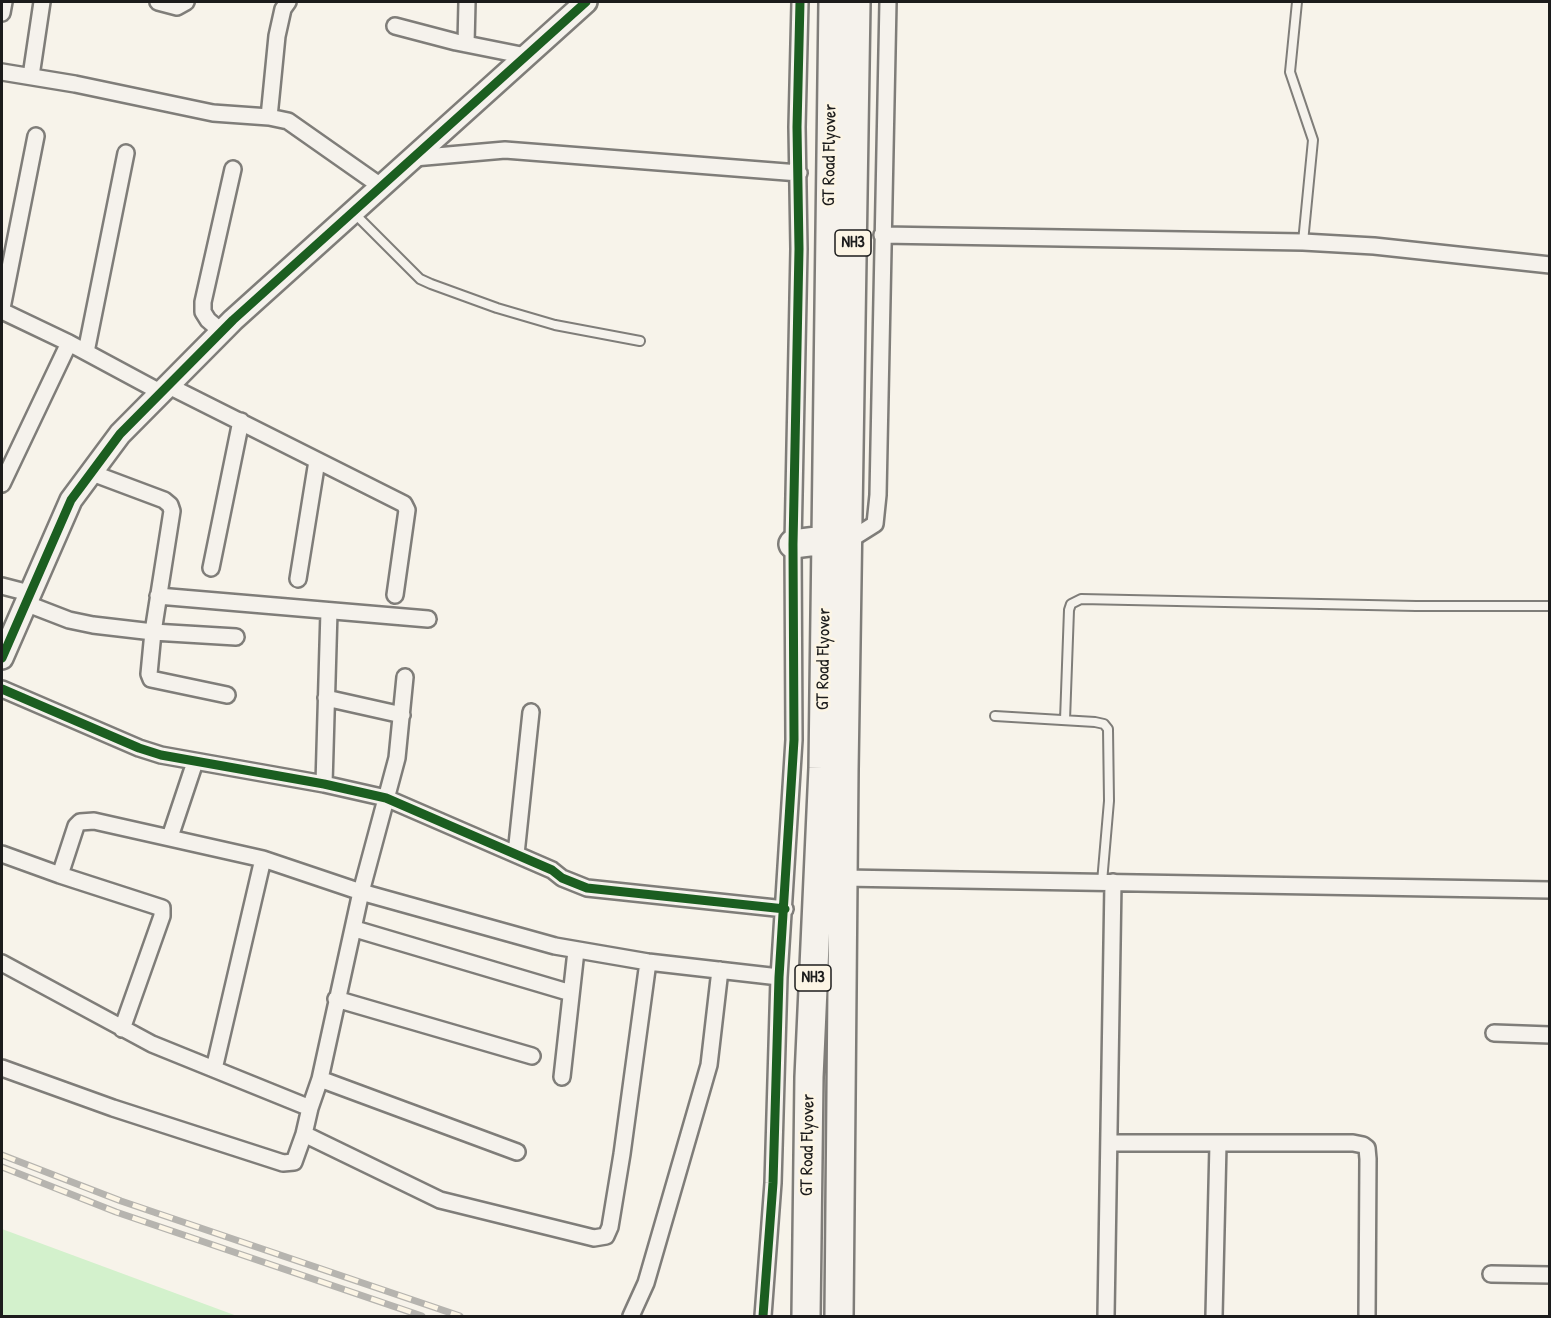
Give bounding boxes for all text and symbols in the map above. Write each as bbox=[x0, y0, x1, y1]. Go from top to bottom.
street label: GT Road Flyover bbox=[818, 104, 842, 206]
road number: NH3 bbox=[835, 230, 871, 256]
street label: GT Road Flyover bbox=[812, 608, 836, 710]
road number: NH3 bbox=[795, 965, 831, 991]
street label: GT Road Flyover bbox=[796, 1094, 820, 1196]

